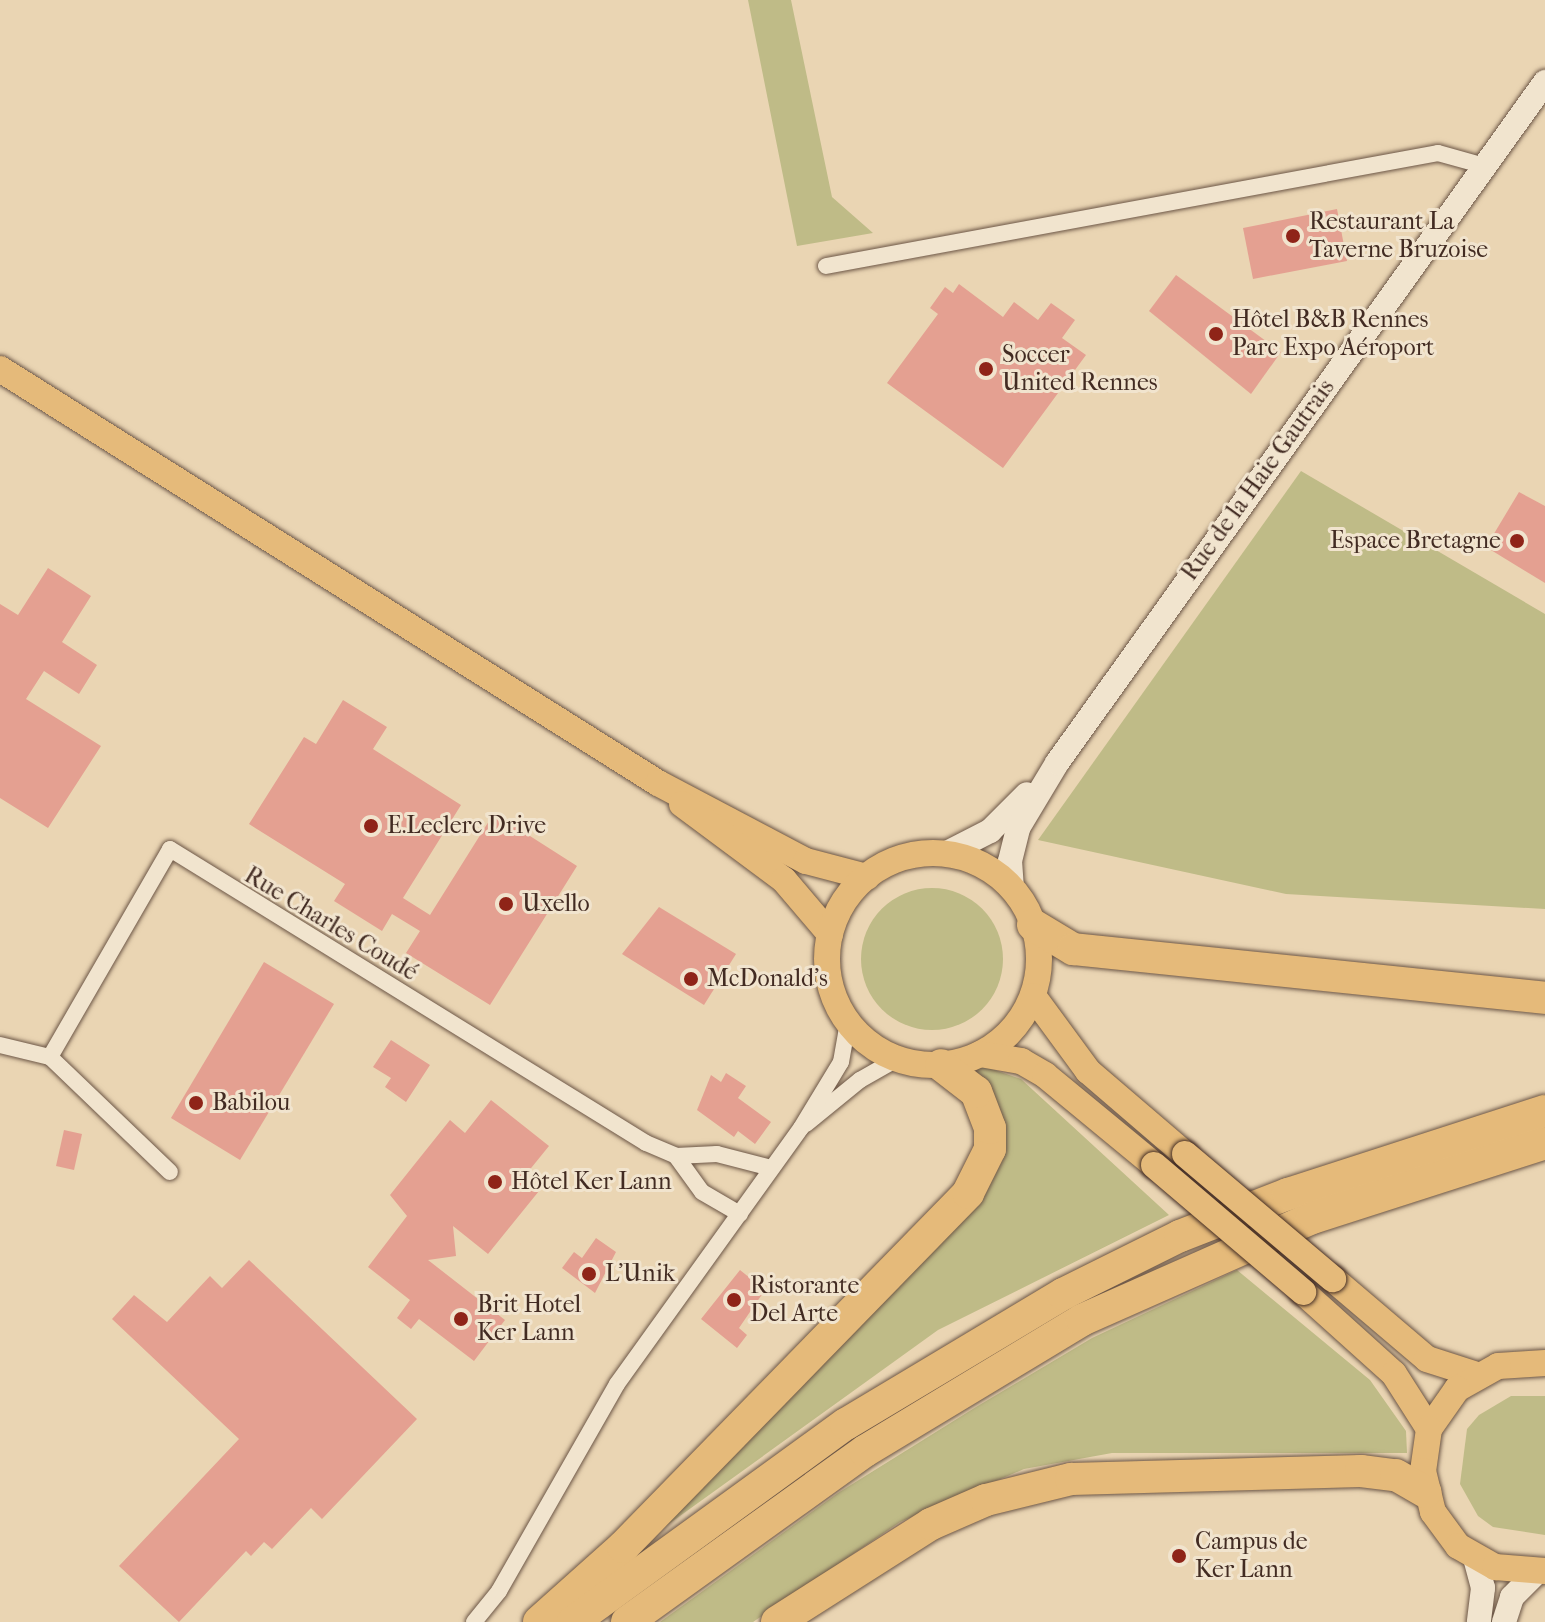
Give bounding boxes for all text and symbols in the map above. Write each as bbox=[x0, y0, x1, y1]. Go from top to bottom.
place label: Restaurant La Taverne Bruzoise bbox=[1309, 208, 1488, 264]
marker: Restaurant La Taverne Bruzoise bbox=[1284, 227, 1302, 245]
place label: Hôtel B&B Rennes Parc Expo Aéroport bbox=[1232, 306, 1434, 362]
marker: Hôtel B&B Rennes Parc Expo Aéroport bbox=[1207, 325, 1225, 343]
place label: Soccer United Rennes bbox=[1002, 341, 1158, 397]
marker: Soccer United Rennes bbox=[977, 360, 995, 378]
street label: Rue de la Haie Gautrais bbox=[1175, 374, 1341, 586]
place label: Espace Bretagne bbox=[1330, 527, 1501, 555]
marker: Espace Bretagne bbox=[1508, 532, 1526, 550]
place label: E.Leclerc Drive bbox=[387, 812, 546, 840]
marker: E.Leclerc Drive bbox=[362, 817, 380, 835]
street label: Rue Charles Coudé bbox=[239, 861, 423, 987]
place label: Uxello bbox=[522, 890, 590, 918]
marker: Uxello bbox=[497, 895, 515, 913]
place label: McDonald's bbox=[707, 965, 828, 993]
marker: McDonald's bbox=[682, 970, 700, 988]
place label: Babilou bbox=[212, 1089, 290, 1117]
marker: Babilou bbox=[187, 1094, 205, 1112]
place label: Hôtel Ker Lann bbox=[511, 1168, 672, 1196]
marker: Hôtel Ker Lann bbox=[486, 1173, 504, 1191]
place label: L'Unik bbox=[605, 1260, 675, 1288]
marker: L'Unik bbox=[580, 1265, 598, 1283]
place label: Ristorante Del Arte bbox=[750, 1272, 859, 1328]
place label: Brit Hotel Ker Lann bbox=[477, 1291, 581, 1347]
marker: Ristorante Del Arte bbox=[725, 1291, 743, 1309]
marker: Brit Hotel Ker Lann bbox=[452, 1310, 470, 1328]
place label: Campus de Ker Lann bbox=[1195, 1528, 1308, 1584]
marker: Campus de Ker Lann bbox=[1170, 1547, 1188, 1565]

